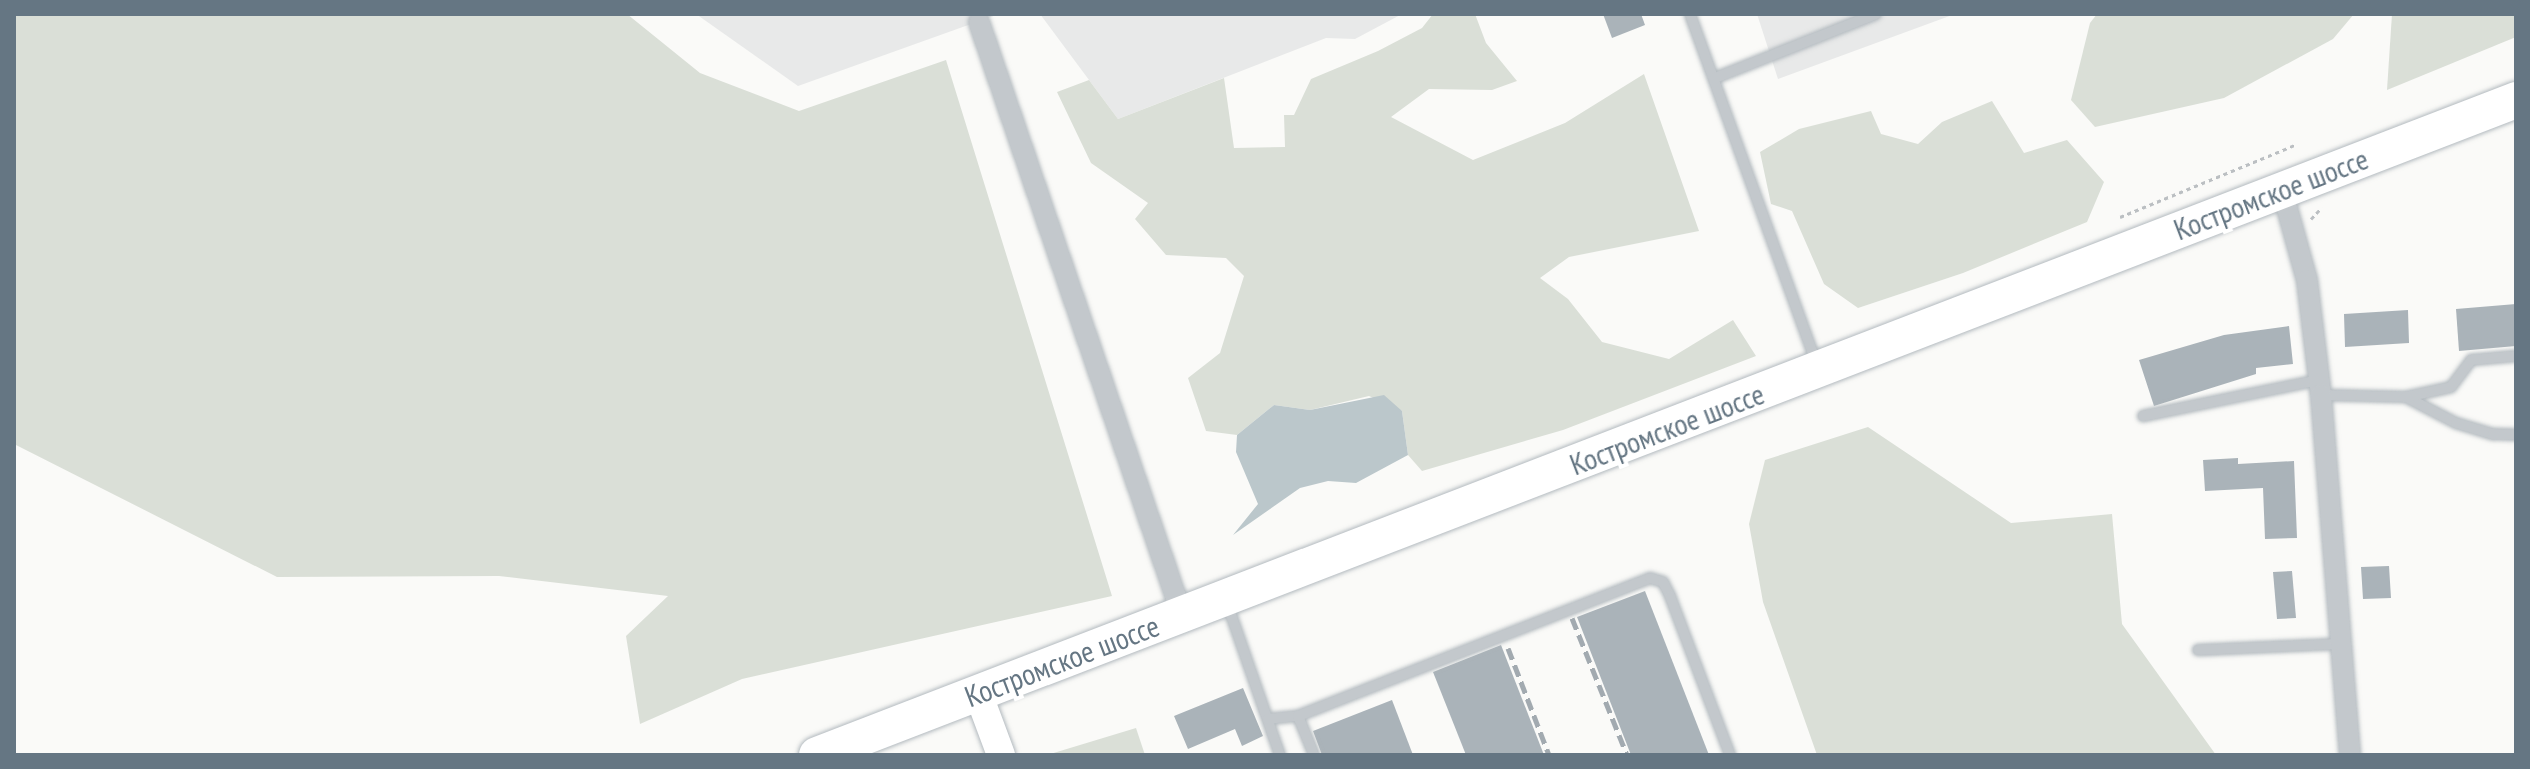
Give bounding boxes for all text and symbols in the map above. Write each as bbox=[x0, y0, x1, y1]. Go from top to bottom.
street label: Костромское шоссе bbox=[2169, 140, 2373, 248]
street label: Костромское шоссе bbox=[1565, 375, 1769, 483]
street label: Костромское шоссе bbox=[960, 607, 1164, 715]

